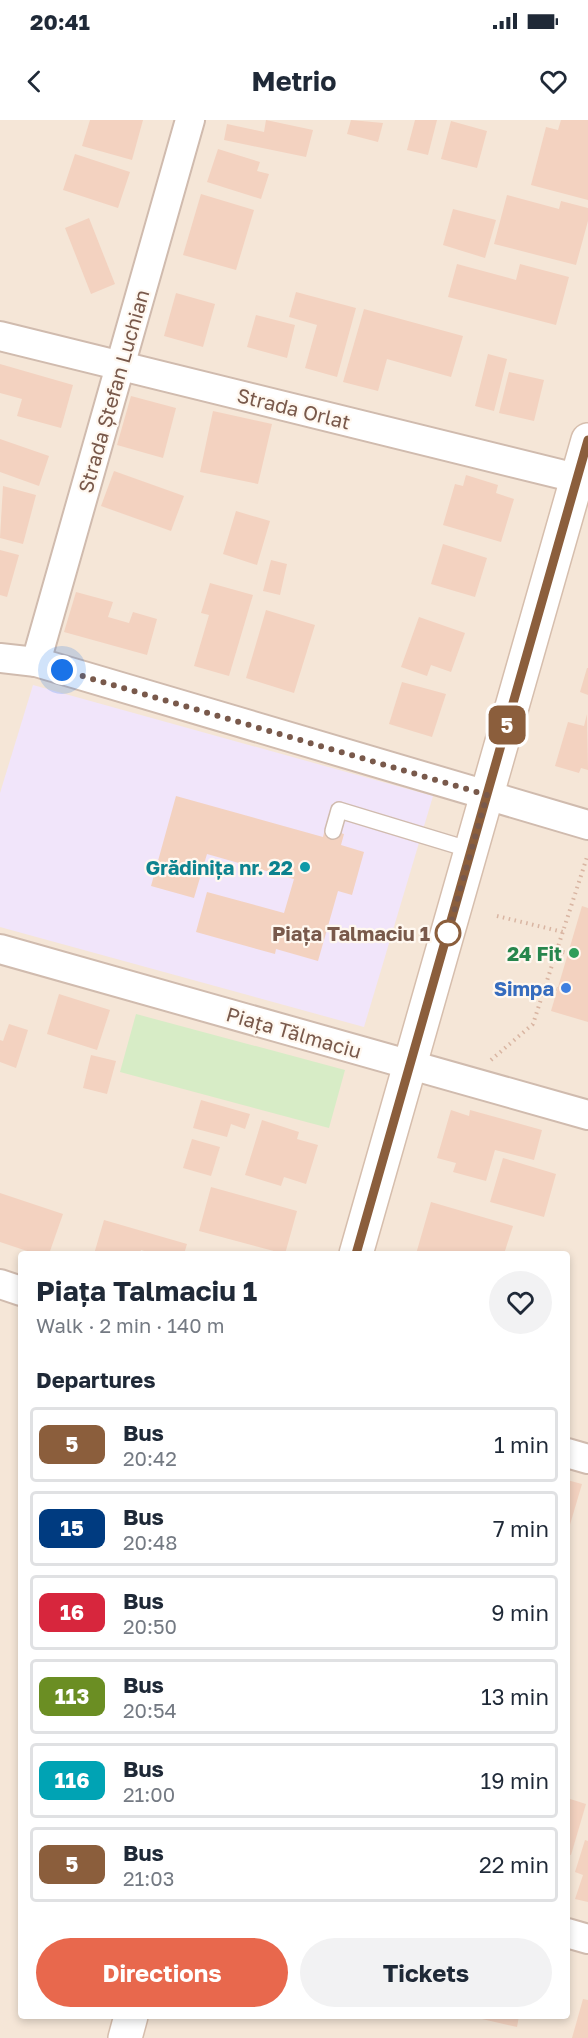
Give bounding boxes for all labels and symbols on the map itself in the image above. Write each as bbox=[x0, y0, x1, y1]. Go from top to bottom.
street label: Strada Ștefan Luchian bbox=[72, 287, 155, 496]
street label: Strada Orlat bbox=[235, 382, 353, 434]
your location bbox=[47, 655, 77, 685]
line badge: 5 bbox=[488, 706, 526, 744]
place label: Grădinița nr. 22 bbox=[146, 855, 293, 880]
marker: Grădinița nr. 22 bbox=[298, 860, 312, 874]
marker: Piața Talmaciu 1 bbox=[435, 920, 461, 946]
place label: Piața Talmaciu 1 bbox=[272, 921, 430, 946]
place label: 24 Fit bbox=[507, 941, 562, 965]
marker: 24 Fit bbox=[567, 946, 581, 960]
place label: Simpa bbox=[494, 976, 554, 1000]
marker: Simpa bbox=[559, 981, 573, 995]
street label: Piața Tălmaciu bbox=[223, 1001, 364, 1064]

